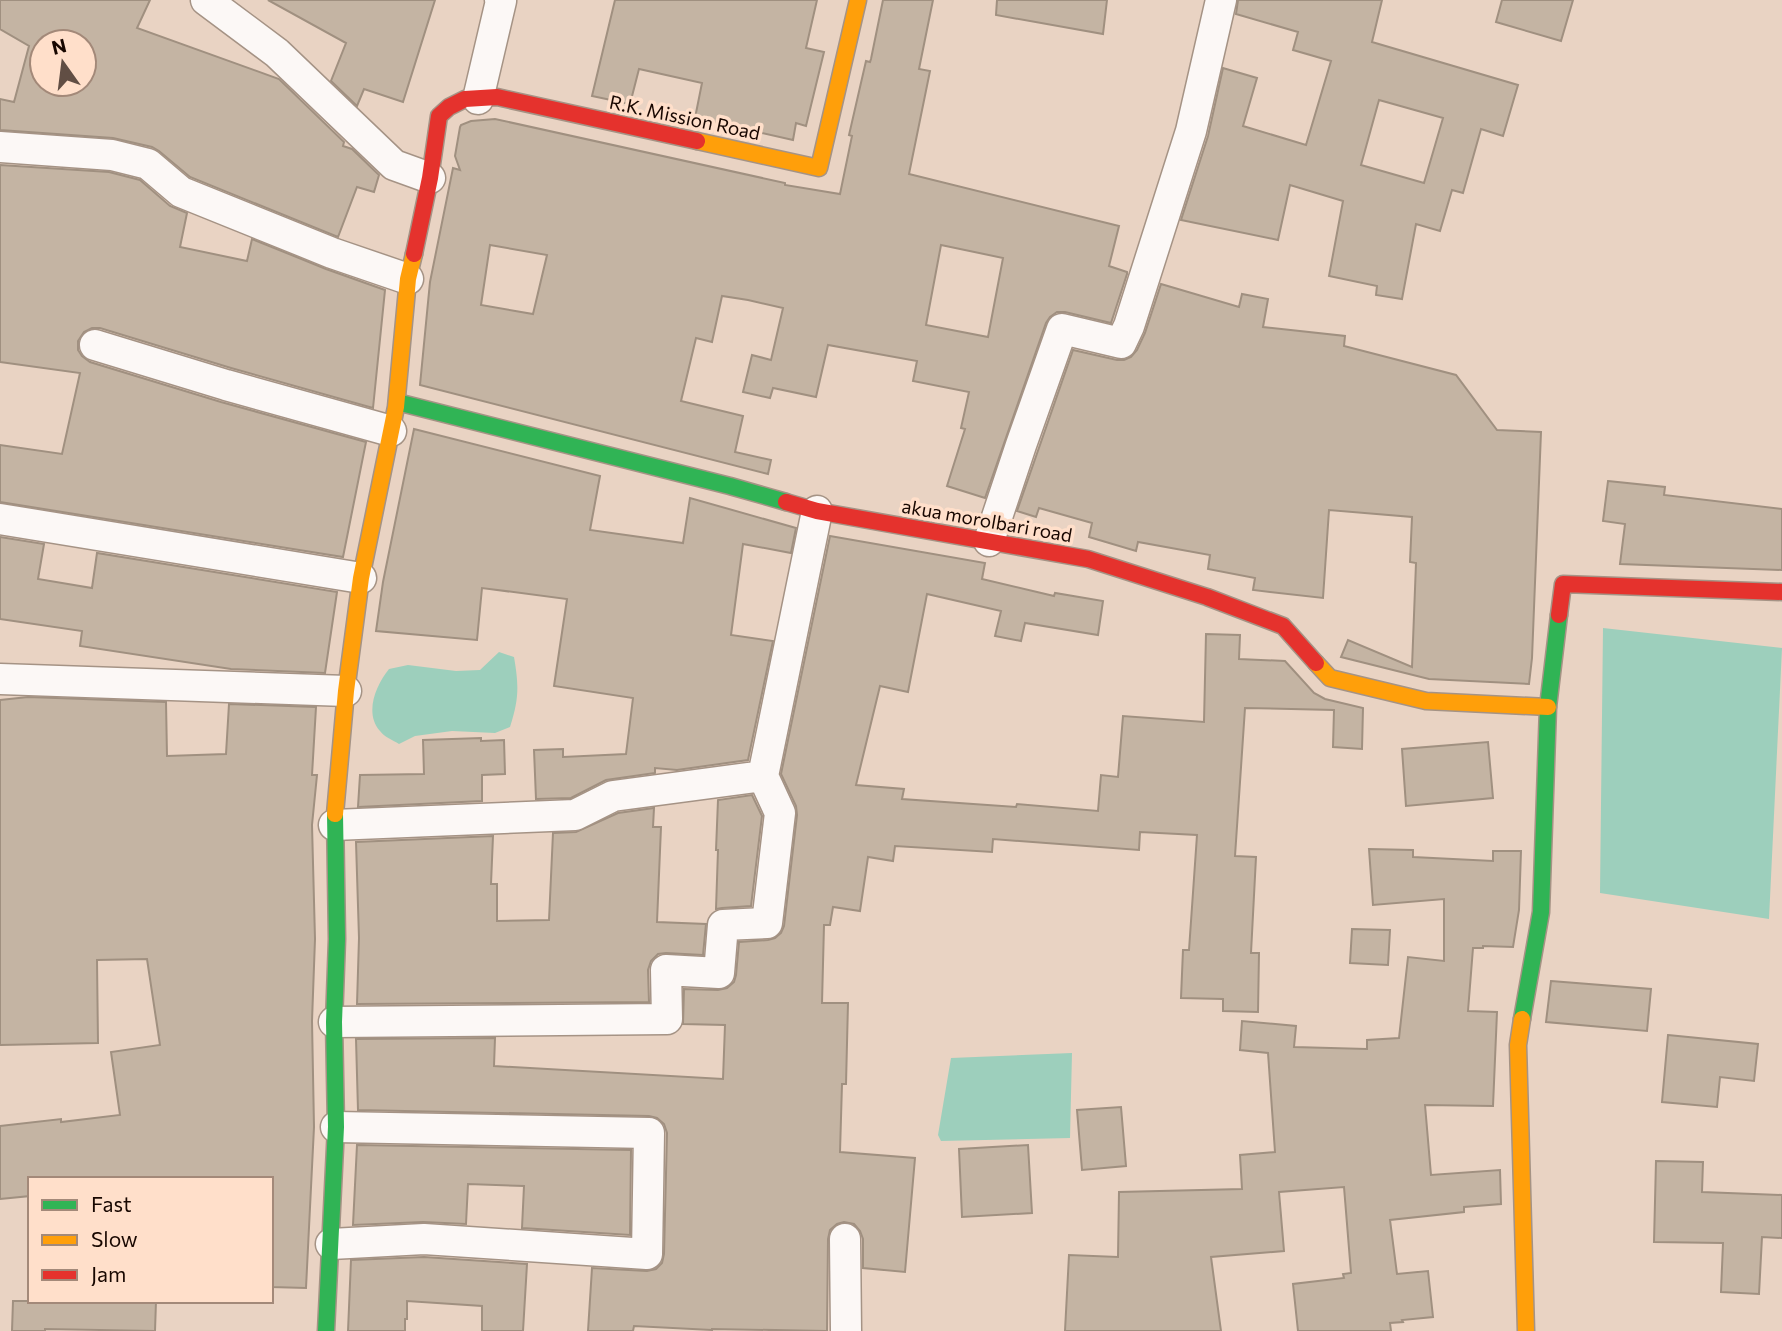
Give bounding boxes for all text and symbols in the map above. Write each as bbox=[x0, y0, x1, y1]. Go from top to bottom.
north arrow bbox=[28, 28, 98, 98]
text: N bbox=[49, 33, 68, 59]
street label: R.K. Mission Road bbox=[608, 90, 762, 144]
street label: akua morolbari road bbox=[900, 494, 1074, 546]
legend bbox=[28, 1177, 273, 1303]
text: Fast bbox=[91, 1191, 132, 1216]
text: Slow bbox=[91, 1226, 138, 1251]
text: Jam bbox=[91, 1261, 126, 1286]

